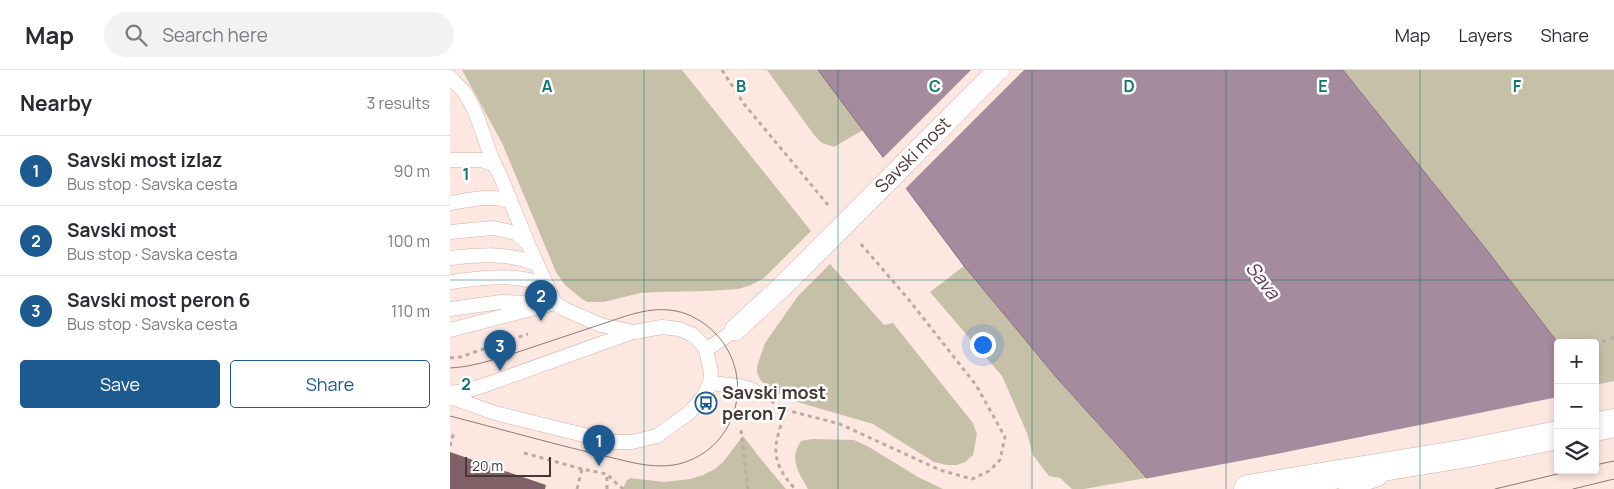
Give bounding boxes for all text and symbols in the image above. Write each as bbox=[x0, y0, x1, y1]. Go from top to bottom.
search box bbox=[104, 12, 454, 57]
text: Map bbox=[25, 18, 74, 51]
icon: search bbox=[122, 21, 150, 49]
text: Search here bbox=[162, 22, 268, 48]
text: Map bbox=[1395, 23, 1430, 47]
text: Layers bbox=[1458, 23, 1512, 47]
text: Share bbox=[1540, 23, 1589, 47]
text: A bbox=[542, 75, 553, 97]
text: B bbox=[736, 75, 746, 97]
text: C bbox=[929, 75, 941, 97]
text: D bbox=[1123, 75, 1135, 97]
text: E bbox=[1318, 75, 1328, 97]
text: F bbox=[1513, 75, 1522, 97]
text: Nearby bbox=[20, 89, 92, 117]
text: 3 results bbox=[367, 92, 430, 114]
street label: Savski most bbox=[869, 111, 955, 197]
text: Savski most izlaz bbox=[67, 147, 222, 173]
text: 1 bbox=[32, 160, 40, 182]
text: 90 m bbox=[394, 160, 430, 182]
text: 1 bbox=[462, 163, 470, 185]
text: Bus stop · Savska cesta bbox=[67, 173, 238, 195]
text: Savski most bbox=[67, 217, 177, 243]
text: 2 bbox=[31, 230, 41, 252]
text: 100 m bbox=[387, 230, 430, 252]
text: Bus stop · Savska cesta bbox=[67, 243, 238, 265]
water label: Sava bbox=[1240, 256, 1287, 306]
pin: 2 bbox=[525, 280, 557, 321]
text: Savski most peron 6 bbox=[67, 287, 250, 313]
text: 3 bbox=[31, 300, 41, 322]
text: 110 m bbox=[391, 300, 430, 322]
text: Bus stop · Savska cesta bbox=[67, 313, 238, 335]
pin: 3 bbox=[484, 330, 516, 371]
your location bbox=[970, 332, 996, 358]
map controls bbox=[1554, 339, 1599, 474]
button: + bbox=[1554, 339, 1599, 384]
button: Save bbox=[20, 360, 220, 408]
button: Share bbox=[230, 360, 430, 408]
text: 2 bbox=[461, 373, 471, 395]
place label: Savski most peron 7 bbox=[722, 380, 826, 425]
button: − bbox=[1554, 384, 1599, 429]
bus stop icon: Savski most peron 7 bbox=[694, 391, 718, 415]
pin: 1 bbox=[583, 425, 615, 466]
button: layers bbox=[1554, 429, 1599, 474]
scale bar bbox=[465, 454, 551, 477]
text: 20 m bbox=[472, 456, 503, 475]

